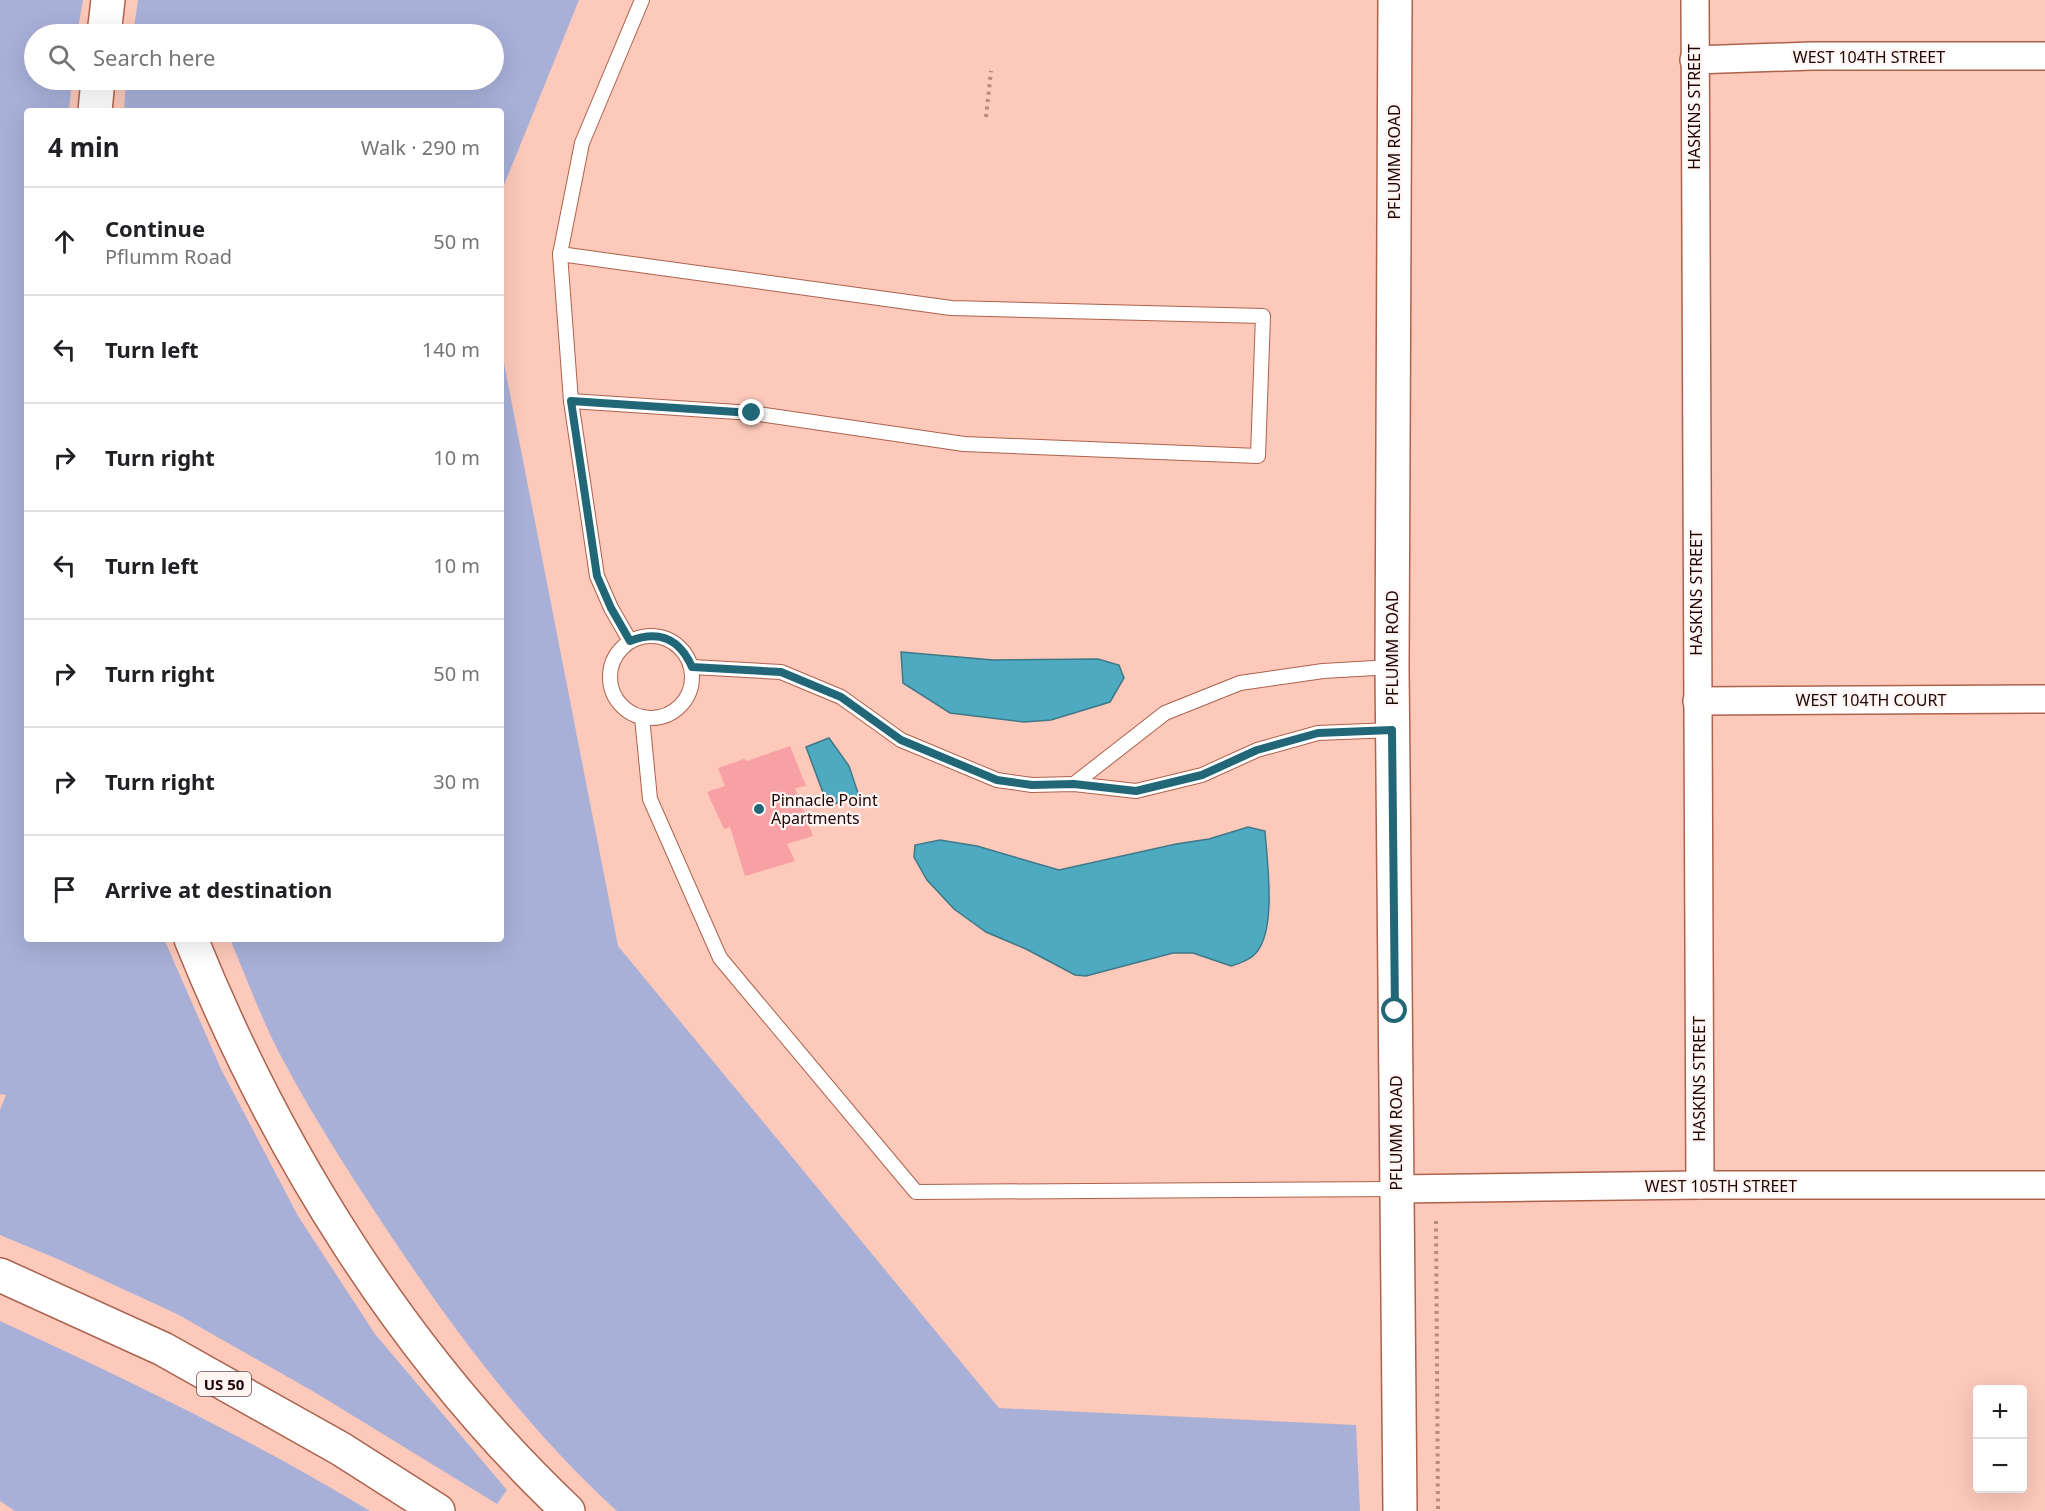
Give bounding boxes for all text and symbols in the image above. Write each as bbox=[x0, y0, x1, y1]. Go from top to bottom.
search box bbox=[24, 24, 504, 90]
icon: search bbox=[45, 41, 78, 74]
text: Search here bbox=[93, 42, 215, 72]
street label: HASKINS STREET bbox=[1683, 44, 1705, 170]
street label: WEST 104TH STREET bbox=[1793, 46, 1945, 68]
street label: PFLUMM ROAD bbox=[1383, 104, 1405, 220]
text: 4 min bbox=[48, 129, 120, 165]
text: Walk · 290 m bbox=[361, 134, 480, 161]
text: Continue bbox=[105, 213, 205, 243]
icon: ahead bbox=[48, 225, 81, 258]
text: 50 m bbox=[433, 228, 480, 255]
text: Pflumm Road bbox=[105, 243, 232, 270]
icon: left bbox=[48, 333, 81, 366]
text: Turn left bbox=[105, 334, 199, 364]
text: 140 m bbox=[422, 336, 480, 363]
route end bbox=[738, 399, 764, 425]
icon: right bbox=[48, 441, 81, 474]
text: Turn right bbox=[105, 442, 215, 472]
text: 10 m bbox=[433, 444, 480, 471]
street label: HASKINS STREET bbox=[1685, 530, 1707, 656]
icon: left bbox=[48, 549, 81, 582]
text: Turn left bbox=[105, 550, 199, 580]
text: 10 m bbox=[433, 552, 480, 579]
street label: PFLUMM ROAD bbox=[1381, 590, 1403, 706]
icon: right bbox=[48, 657, 81, 690]
text: Turn right bbox=[105, 658, 215, 688]
text: 50 m bbox=[433, 660, 480, 687]
street label: WEST 104TH COURT bbox=[1796, 689, 1947, 711]
icon: right bbox=[48, 765, 81, 798]
text: Turn right bbox=[105, 766, 215, 796]
text: 30 m bbox=[433, 768, 480, 795]
place label: Pinnacle Point Apartments bbox=[771, 789, 878, 829]
marker: Pinnacle Point Apartments bbox=[752, 802, 766, 816]
icon: arrive bbox=[48, 873, 81, 906]
text: Arrive at destination bbox=[105, 874, 332, 904]
route start bbox=[1381, 997, 1407, 1023]
street label: HASKINS STREET bbox=[1688, 1016, 1710, 1142]
street label: PFLUMM ROAD bbox=[1385, 1075, 1407, 1191]
street label: WEST 105TH STREET bbox=[1645, 1175, 1797, 1197]
road number: US 50 bbox=[197, 1372, 251, 1396]
map controls bbox=[1973, 1385, 2027, 1493]
button: + bbox=[1973, 1385, 2027, 1439]
button: − bbox=[1973, 1439, 2027, 1493]

